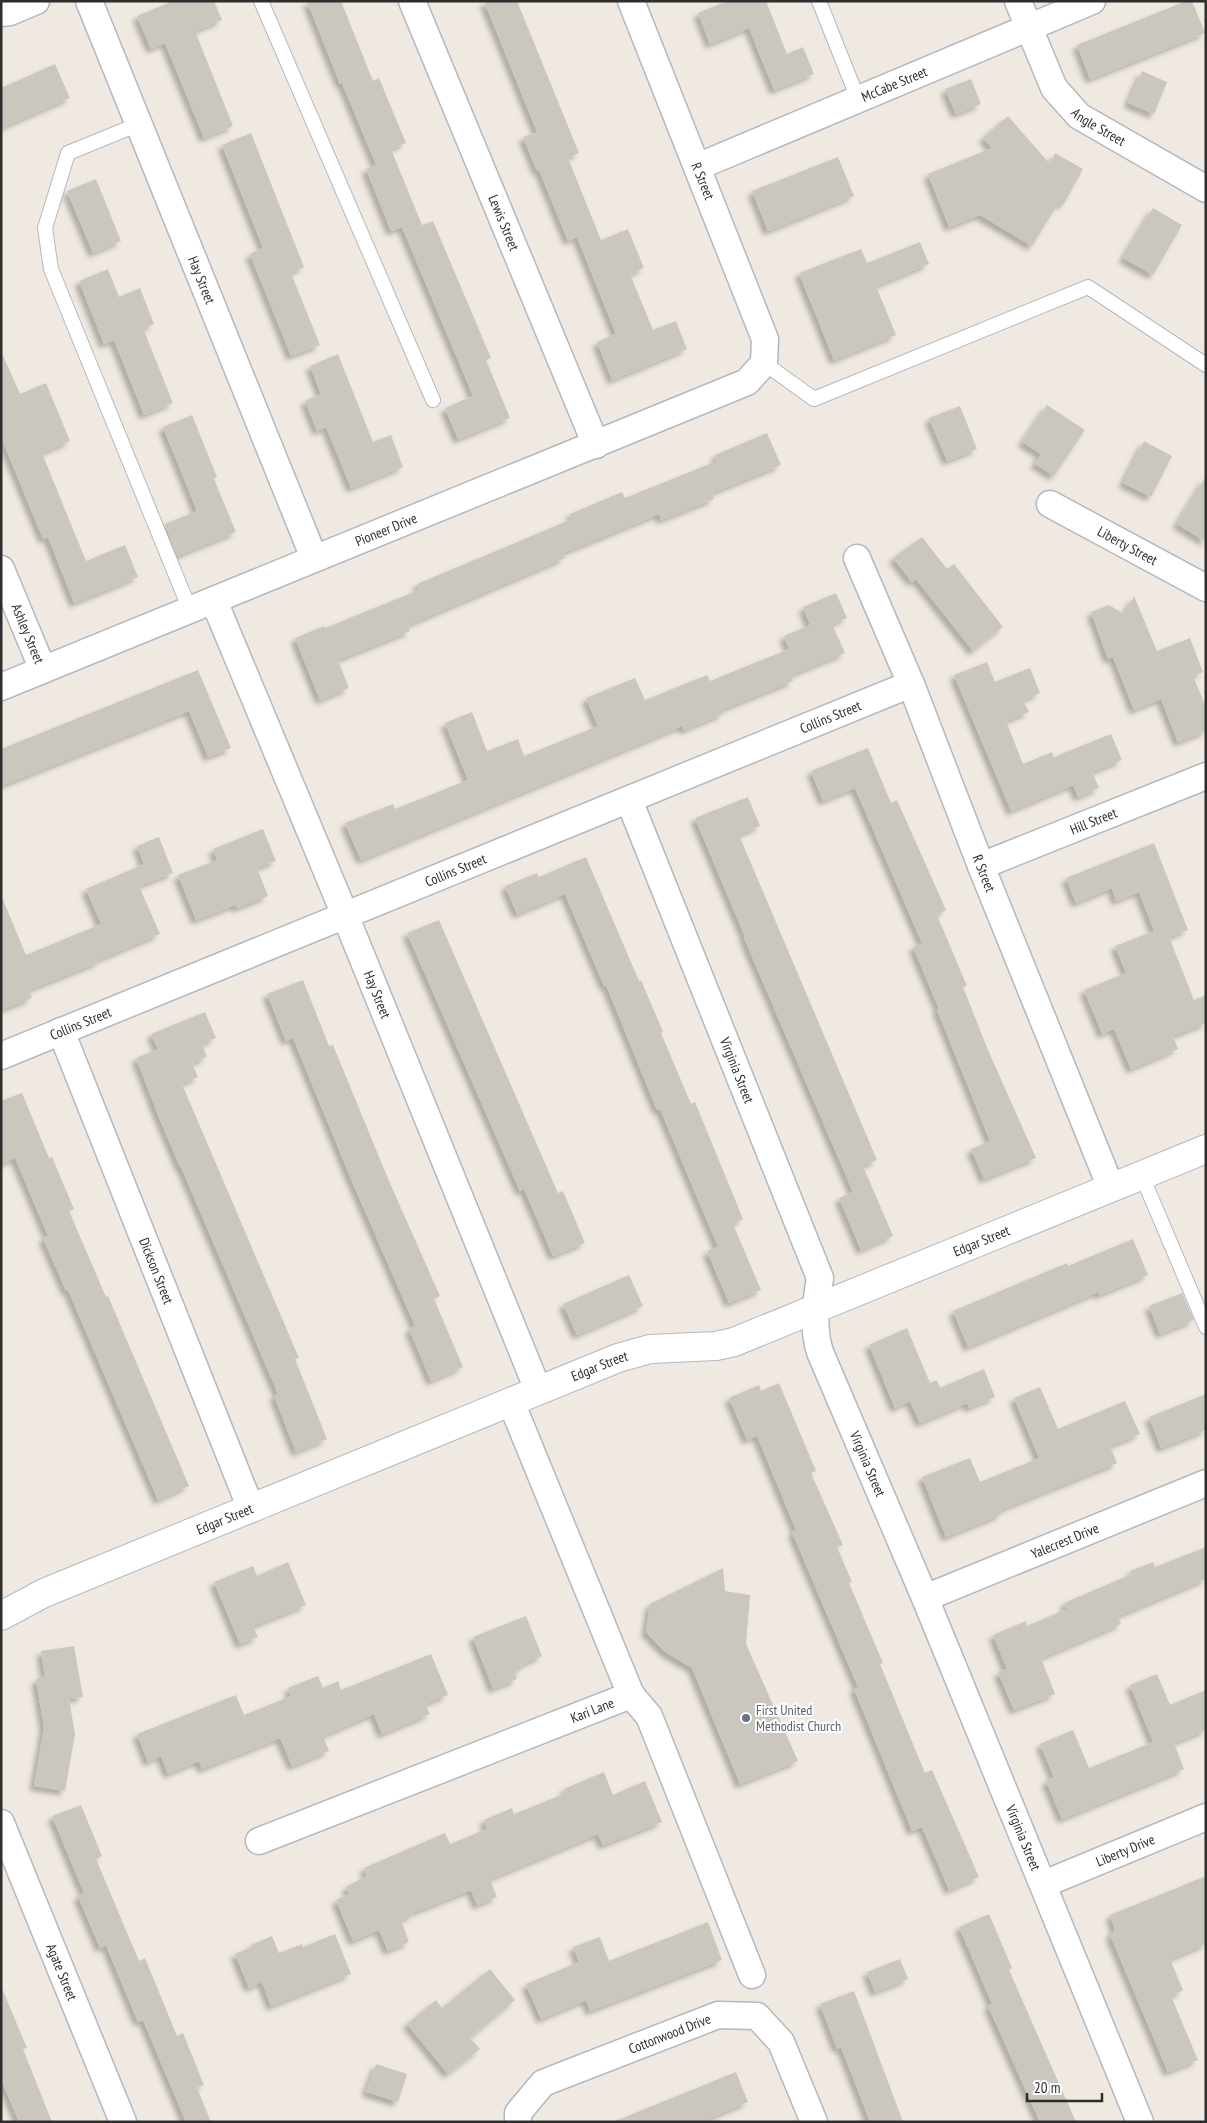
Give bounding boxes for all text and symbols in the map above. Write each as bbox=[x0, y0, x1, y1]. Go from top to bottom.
street label: McCabe Street bbox=[859, 62, 930, 106]
street label: Angle Street bbox=[1067, 104, 1129, 150]
street label: R Street bbox=[687, 160, 719, 202]
street label: Lewis Street bbox=[484, 192, 524, 254]
street label: Hay Street bbox=[184, 254, 219, 307]
street label: Pioneer Drive bbox=[352, 509, 420, 550]
street label: Liberty Street bbox=[1094, 522, 1161, 569]
street label: Ashley Street bbox=[7, 601, 48, 666]
street label: Collins Street bbox=[797, 696, 864, 738]
street label: Hill Street bbox=[1067, 804, 1120, 839]
street label: Collins Street bbox=[422, 850, 489, 891]
street label: R Street bbox=[968, 852, 1000, 895]
street label: Hay Street bbox=[360, 968, 395, 1021]
street label: Collins Street bbox=[47, 1003, 114, 1044]
street label: Virginia Street bbox=[715, 1034, 758, 1106]
street label: Edgar Street bbox=[950, 1221, 1012, 1260]
street label: Dickson Street bbox=[135, 1235, 178, 1307]
street label: Edgar Street bbox=[568, 1347, 630, 1385]
street label: Virginia Street bbox=[845, 1427, 890, 1499]
street label: Edgar Street bbox=[194, 1499, 256, 1539]
street label: Yalecrest Drive bbox=[1028, 1519, 1102, 1563]
street label: Kari Lane bbox=[568, 1693, 617, 1727]
place label: First United Methodist Church bbox=[756, 1701, 841, 1735]
marker: First United Methodist Church bbox=[740, 1712, 752, 1724]
street label: Virginia Street bbox=[1001, 1801, 1045, 1873]
street label: Liberty Drive bbox=[1093, 1830, 1158, 1871]
street label: Agate Street bbox=[42, 1941, 81, 2003]
street label: Cottonwood Drive bbox=[626, 2010, 714, 2058]
scale bar bbox=[1027, 2070, 1102, 2102]
text: 20 m bbox=[1034, 2078, 1060, 2097]

